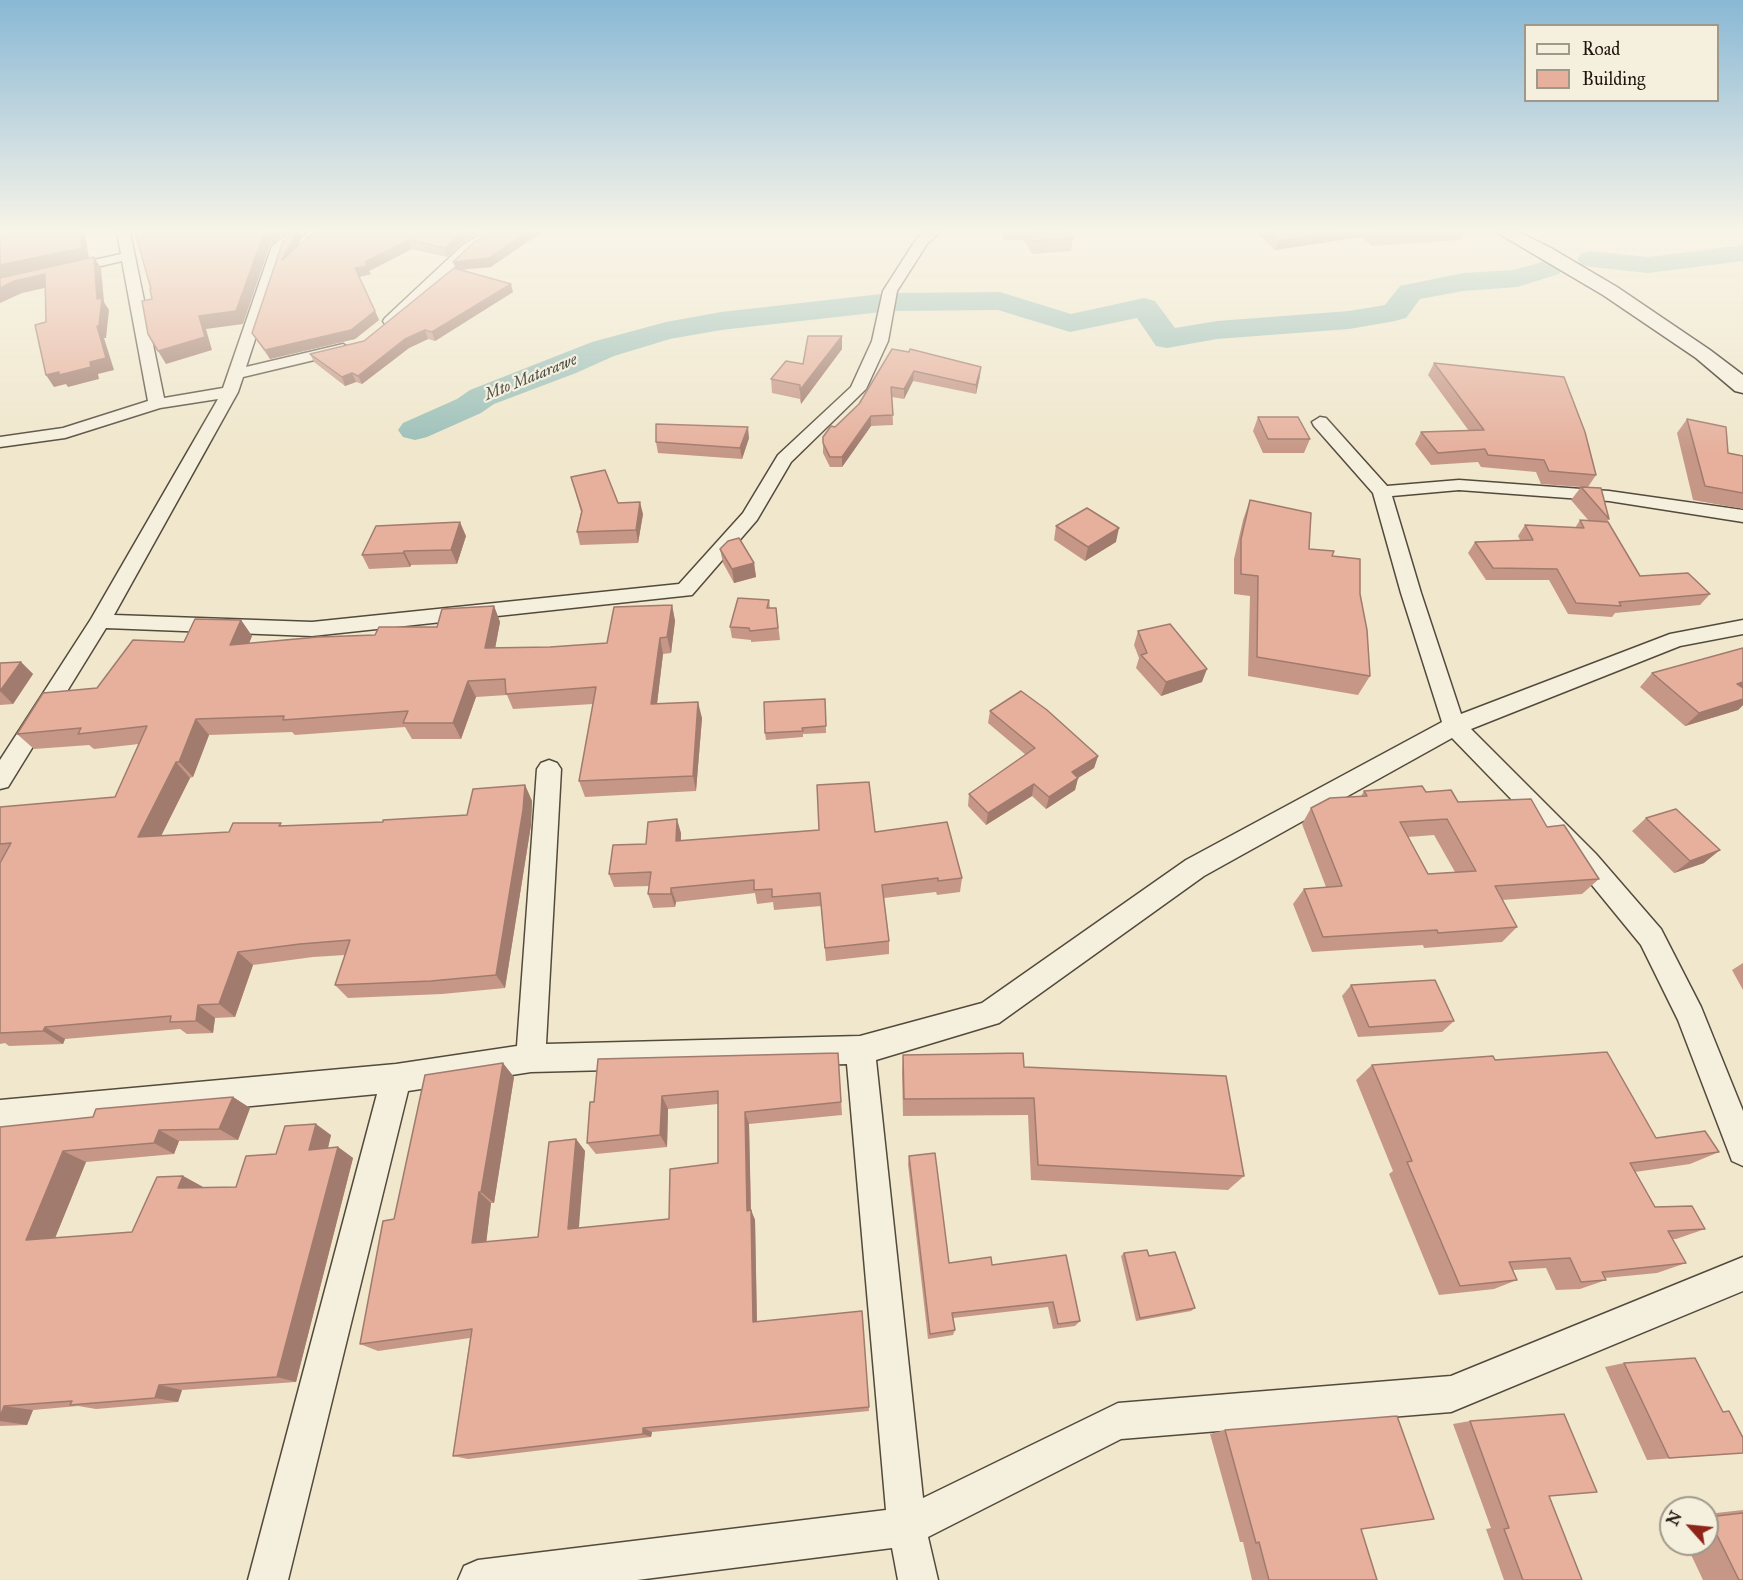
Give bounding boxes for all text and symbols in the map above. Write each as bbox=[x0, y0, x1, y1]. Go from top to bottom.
legend bbox=[1524, 24, 1719, 102]
text: Road bbox=[1582, 38, 1620, 60]
text: Building bbox=[1582, 68, 1645, 90]
water label: Mto Matarawe bbox=[482, 351, 580, 405]
north arrow bbox=[1659, 1496, 1719, 1556]
text: N bbox=[1663, 1508, 1686, 1529]

